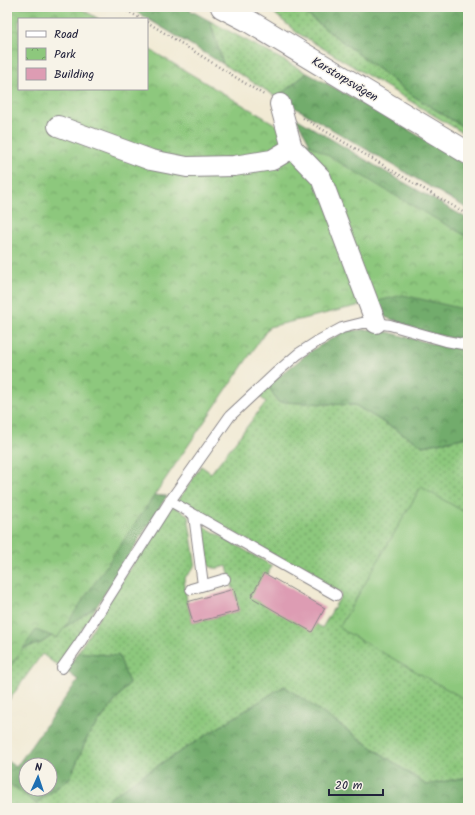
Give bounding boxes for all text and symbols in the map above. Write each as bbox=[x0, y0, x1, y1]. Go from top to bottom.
legend bbox=[18, 18, 148, 90]
text: Road bbox=[54, 25, 79, 44]
text: Park bbox=[54, 45, 76, 64]
street label: Karstorpsvägen bbox=[308, 52, 382, 107]
text: Building bbox=[54, 65, 94, 84]
north arrow bbox=[18, 757, 58, 797]
text: N bbox=[35, 759, 42, 777]
scale bar bbox=[329, 771, 383, 797]
text: 20 m bbox=[335, 776, 363, 795]

